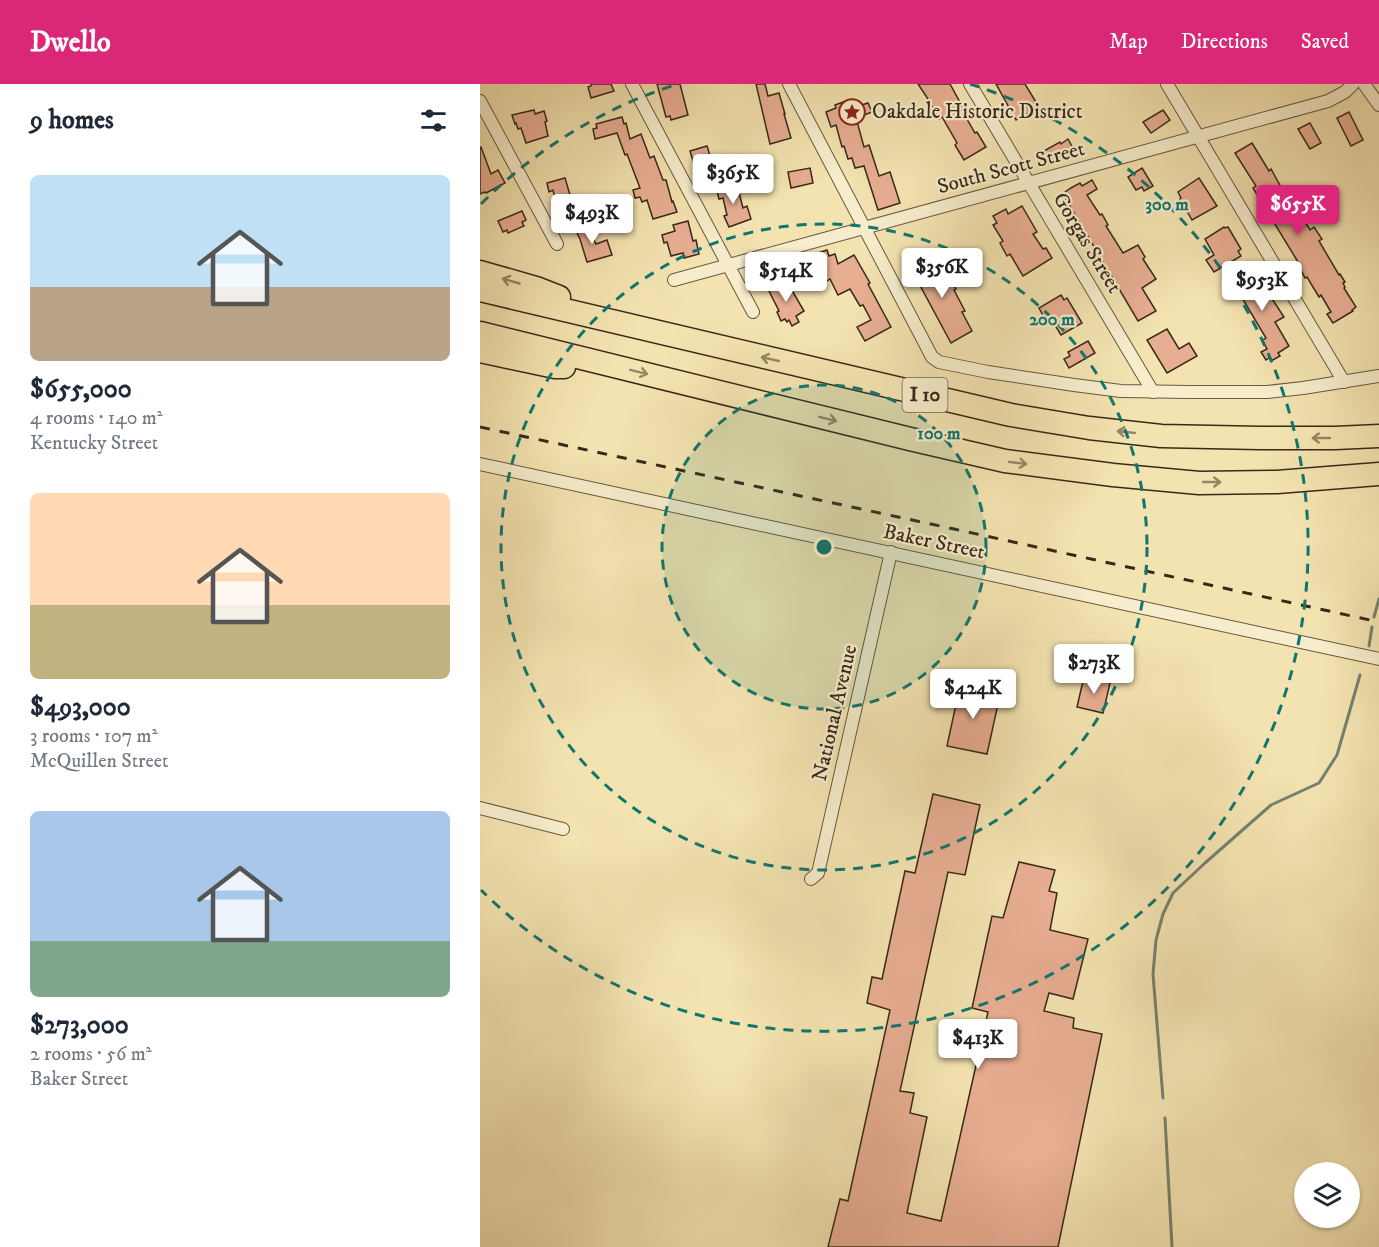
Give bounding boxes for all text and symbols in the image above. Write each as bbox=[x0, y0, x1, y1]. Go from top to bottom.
text: Dwello bbox=[30, 25, 111, 60]
text: Map bbox=[1109, 29, 1148, 55]
text: Directions bbox=[1181, 29, 1268, 55]
text: Saved bbox=[1301, 29, 1349, 55]
place icon: Oakdale Historic District bbox=[837, 97, 867, 127]
place label: Oakdale Historic District bbox=[872, 99, 1083, 125]
text: 9 homes bbox=[30, 104, 114, 137]
icon: filters bbox=[417, 104, 450, 137]
street label: South Scott Street bbox=[934, 136, 1088, 200]
pin: $365K bbox=[691, 154, 775, 205]
text: $365K bbox=[707, 161, 759, 186]
pin: $655K bbox=[1256, 185, 1340, 236]
street label: Gorgas Street bbox=[1047, 188, 1127, 298]
text: $655K bbox=[1270, 192, 1326, 217]
pin: $493K bbox=[550, 194, 634, 245]
text: 300 m bbox=[1145, 194, 1189, 216]
text: $493K bbox=[565, 201, 619, 226]
icon: home bbox=[186, 214, 294, 322]
pin: $356K bbox=[900, 248, 984, 299]
pin: $514K bbox=[744, 252, 828, 303]
text: $356K bbox=[916, 255, 968, 280]
text: $514K bbox=[759, 259, 813, 284]
pin: $953K bbox=[1220, 261, 1304, 312]
text: $953K bbox=[1236, 268, 1288, 293]
one-way arrow bbox=[502, 274, 521, 286]
text: 200 m bbox=[1029, 309, 1075, 331]
one-way arrow bbox=[761, 353, 781, 364]
one-way arrow bbox=[629, 367, 648, 379]
text: $655,000 bbox=[30, 373, 132, 406]
road number: I 10 bbox=[902, 378, 948, 412]
text: 4 rooms · 140 m² bbox=[30, 406, 163, 431]
one-way arrow bbox=[818, 414, 837, 426]
text: 100 m bbox=[917, 423, 961, 445]
one-way arrow bbox=[1116, 426, 1136, 437]
text: Kentucky Street bbox=[30, 431, 158, 456]
one-way arrow bbox=[1311, 432, 1331, 444]
one-way arrow bbox=[1008, 457, 1027, 468]
one-way arrow bbox=[1201, 476, 1221, 488]
street label: Baker Street bbox=[881, 519, 987, 565]
icon: home bbox=[186, 532, 294, 640]
centre of rings bbox=[814, 537, 834, 557]
street label: National Avenue bbox=[807, 642, 863, 784]
pin: $273K bbox=[1052, 644, 1136, 695]
text: $273K bbox=[1068, 651, 1120, 676]
pin: $424K bbox=[931, 669, 1015, 720]
text: $424K bbox=[944, 676, 1002, 701]
text: $493,000 bbox=[30, 691, 131, 724]
text: 3 rooms · 107 m² bbox=[30, 724, 158, 749]
text: McQuillen Street bbox=[30, 749, 169, 774]
icon: home bbox=[186, 850, 294, 958]
text: $273,000 bbox=[30, 1009, 129, 1042]
pin: $413K bbox=[936, 1019, 1020, 1070]
text: $413K bbox=[952, 1026, 1004, 1051]
text: 2 rooms · 56 m² bbox=[30, 1042, 152, 1067]
text: Baker Street bbox=[30, 1067, 128, 1092]
map controls bbox=[1294, 1162, 1360, 1228]
button: layers bbox=[1294, 1162, 1360, 1228]

